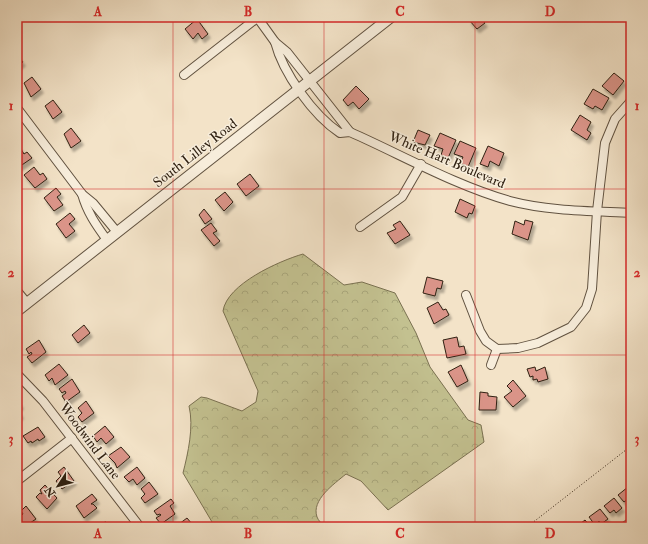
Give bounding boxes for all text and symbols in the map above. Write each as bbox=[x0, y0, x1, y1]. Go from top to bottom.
text: A bbox=[93, 4, 103, 20]
text: B bbox=[244, 4, 252, 20]
text: C bbox=[395, 4, 405, 20]
text: D bbox=[545, 4, 556, 20]
text: 1 bbox=[9, 98, 14, 114]
text: 1 bbox=[635, 98, 640, 114]
street label: South Lilley Road bbox=[150, 115, 241, 192]
street label: White Hart Boulevard bbox=[385, 127, 508, 192]
text: 2 bbox=[8, 265, 15, 281]
text: 2 bbox=[634, 265, 641, 281]
street label: Woodwind Lane bbox=[55, 398, 124, 483]
text: 3 bbox=[9, 431, 14, 447]
text: 3 bbox=[635, 431, 640, 447]
north arrow bbox=[38, 466, 78, 506]
text: N bbox=[41, 483, 59, 500]
text: A bbox=[93, 526, 103, 542]
text: B bbox=[244, 526, 252, 542]
text: C bbox=[395, 526, 405, 542]
text: D bbox=[545, 526, 556, 542]

